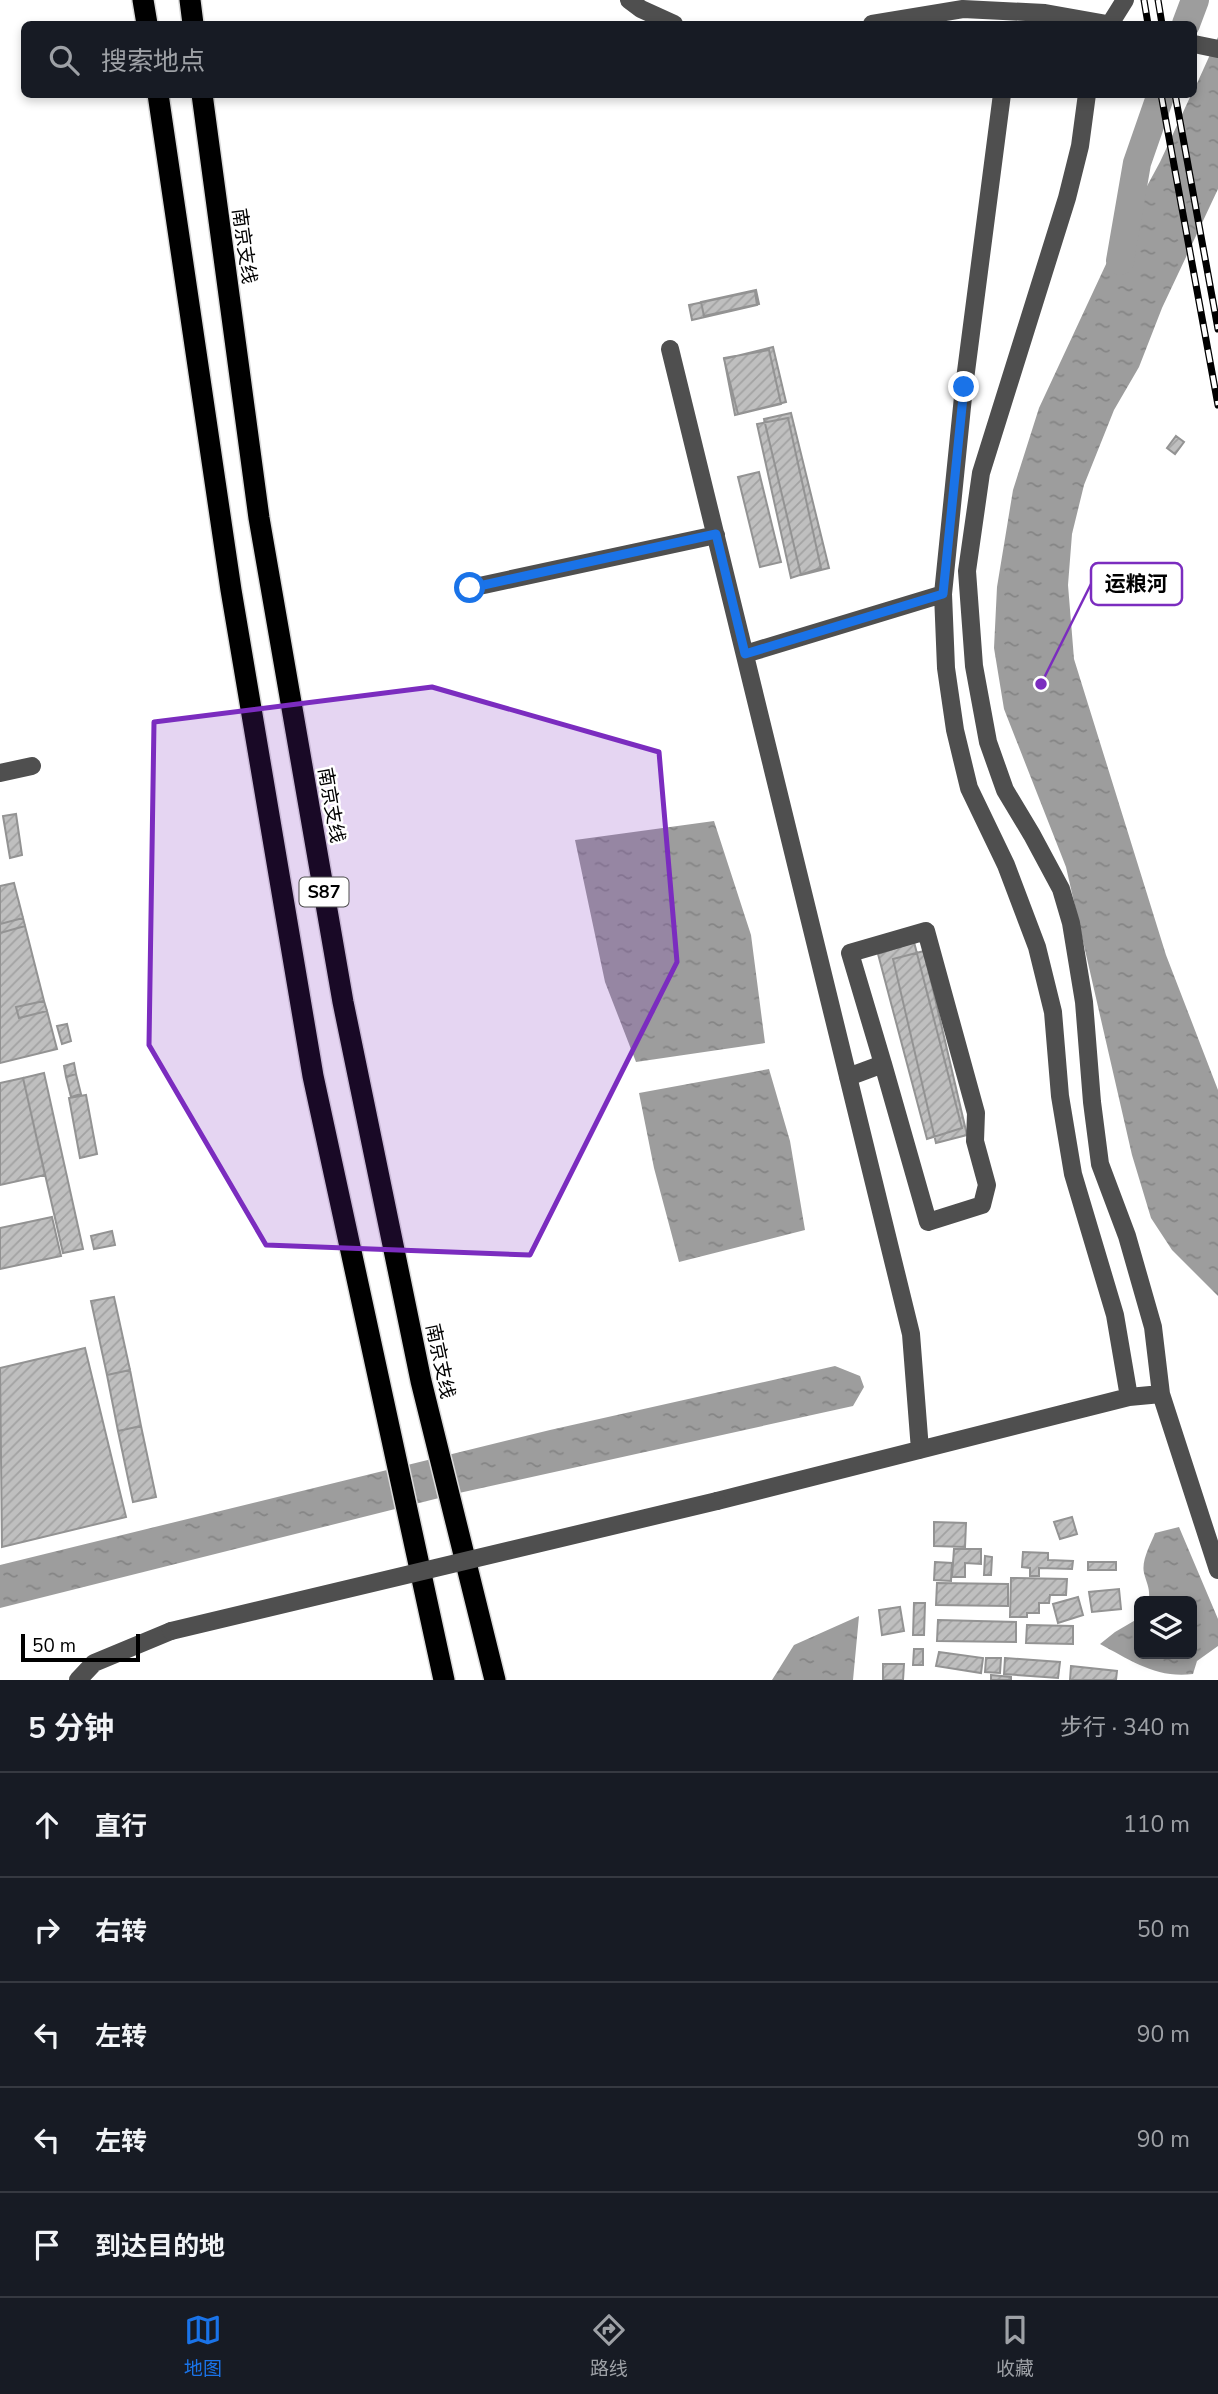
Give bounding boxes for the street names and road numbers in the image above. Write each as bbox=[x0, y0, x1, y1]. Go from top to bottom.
street label: 南京支线 bbox=[226, 207, 262, 286]
street label: 南京支线 bbox=[312, 765, 350, 845]
road number: S87 bbox=[300, 878, 348, 906]
street label: 南京支线 bbox=[419, 1321, 461, 1401]

